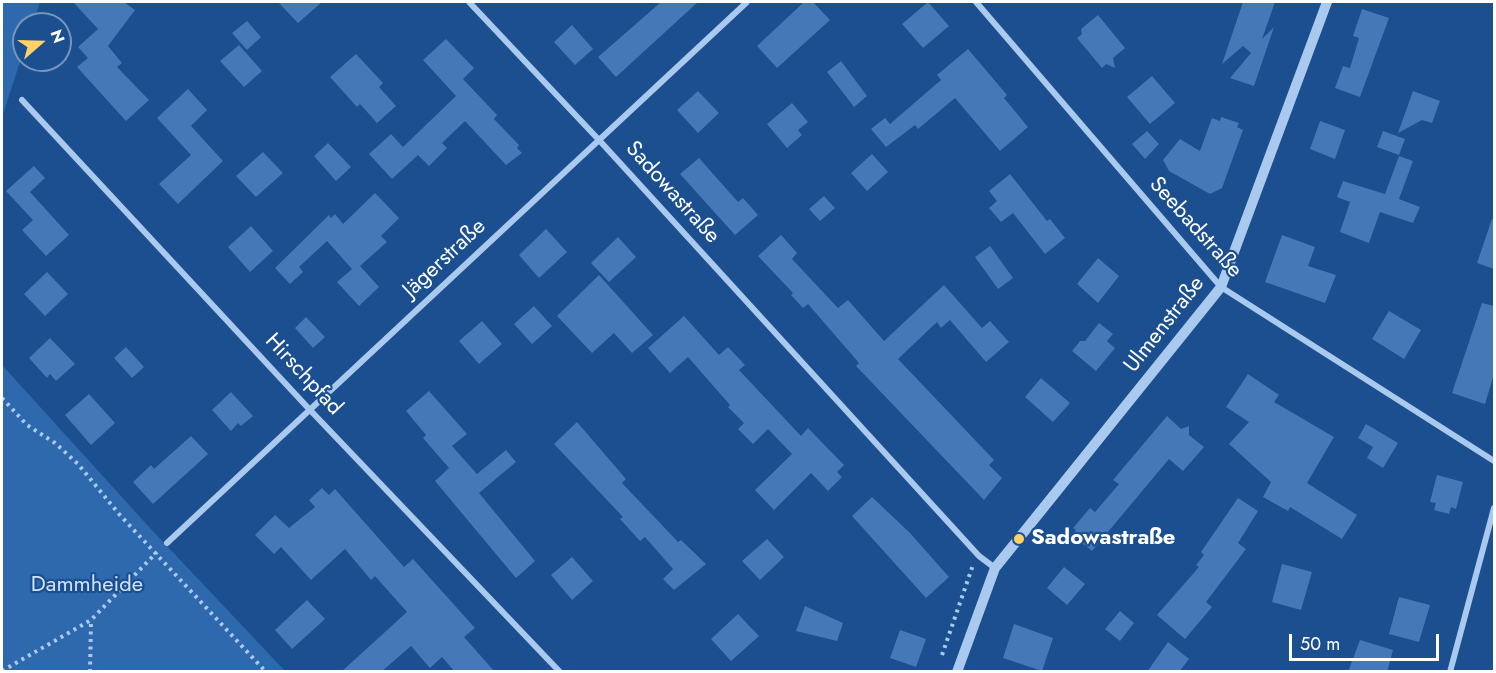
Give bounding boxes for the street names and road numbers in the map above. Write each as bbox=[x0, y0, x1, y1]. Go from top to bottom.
street label: Sadowastraße bbox=[619, 136, 725, 250]
street label: Seebadstraße bbox=[1143, 172, 1247, 284]
street label: Jägerstraße bbox=[398, 214, 492, 304]
street label: Ulmenstraße bbox=[1119, 272, 1211, 378]
street label: Hirschpfad bbox=[259, 329, 347, 421]

